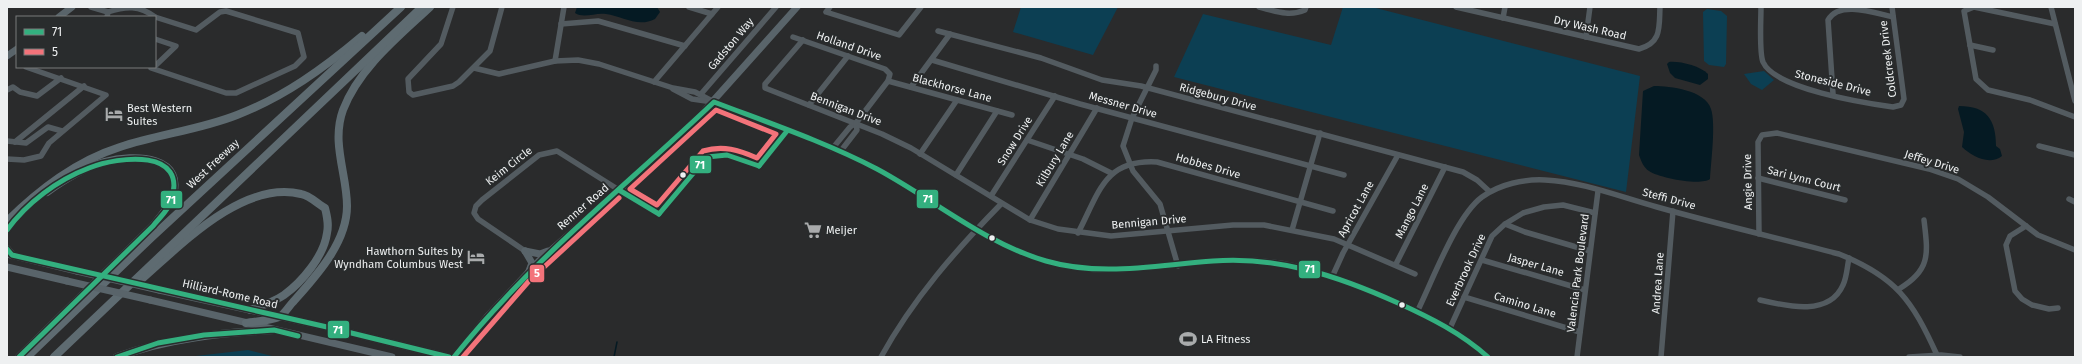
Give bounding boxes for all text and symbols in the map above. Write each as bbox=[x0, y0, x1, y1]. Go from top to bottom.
street label: Dry Wash Road bbox=[1552, 13, 1628, 43]
street label: Gadston Way bbox=[705, 15, 757, 73]
legend bbox=[16, 16, 156, 68]
street label: Coldcreek Drive bbox=[1877, 20, 1899, 98]
text: 71 bbox=[52, 25, 62, 39]
street label: Holland Drive bbox=[815, 29, 883, 63]
text: 5 bbox=[52, 45, 58, 59]
street label: Stoneside Drive bbox=[1793, 67, 1873, 99]
street label: Blackhorse Lane bbox=[911, 71, 993, 105]
street label: Ridgebury Drive bbox=[1178, 80, 1258, 114]
street label: Bennigan Drive bbox=[809, 89, 883, 129]
street label: Messner Drive bbox=[1088, 89, 1158, 121]
place label: Best Western Suites bbox=[127, 102, 192, 128]
hotel icon: Best Western Suites bbox=[104, 104, 124, 124]
street label: Snow Drive bbox=[995, 114, 1035, 168]
street label: Kilbury Lane bbox=[1033, 129, 1077, 189]
street label: West Freeway bbox=[184, 136, 242, 192]
street label: Keim Circle bbox=[483, 144, 535, 188]
street label: Jeffey Drive bbox=[1903, 147, 1961, 177]
street label: Hobbes Drive bbox=[1174, 151, 1242, 181]
street label: Angie Drive bbox=[1741, 154, 1755, 210]
line badge: 71 bbox=[689, 155, 712, 174]
text: 71 bbox=[695, 159, 705, 172]
street label: Sari Lynn Court bbox=[1766, 164, 1842, 194]
unlabelled marker bbox=[678, 170, 688, 180]
street label: Apricot Lane bbox=[1335, 179, 1377, 239]
street label: Renner Road bbox=[555, 181, 611, 233]
street label: Mango Lane bbox=[1393, 181, 1431, 241]
street label: Steffi Drive bbox=[1641, 186, 1697, 212]
line badge: 71 bbox=[916, 189, 939, 209]
line badge: 71 bbox=[160, 190, 183, 209]
text: 71 bbox=[923, 193, 933, 206]
text: 71 bbox=[166, 194, 176, 207]
street label: Bennigan Drive bbox=[1111, 212, 1187, 232]
street label: Valencia Park Boulevard bbox=[1564, 213, 1592, 333]
supermarket icon: Meijer bbox=[803, 220, 823, 240]
place label: Meijer bbox=[826, 224, 858, 237]
street label: Everbrook Drive bbox=[1443, 231, 1489, 309]
unlabelled marker bbox=[987, 233, 997, 243]
place label: Hawthorn Suites by Wyndham Columbus West bbox=[334, 245, 464, 271]
hotel icon: Hawthorn Suites by Wyndham Columbus West bbox=[466, 247, 486, 267]
street label: Jasper Lane bbox=[1506, 251, 1566, 279]
street label: Andrea Lane bbox=[1649, 252, 1667, 314]
line badge: 71 bbox=[1298, 260, 1321, 279]
text: 71 bbox=[1305, 263, 1315, 276]
line badge: 5 bbox=[529, 264, 545, 283]
text: 5 bbox=[534, 267, 540, 280]
street label: Hilliard-Rome Road bbox=[181, 277, 279, 311]
street label: Camino Lane bbox=[1492, 289, 1558, 321]
unlabelled marker bbox=[1397, 300, 1407, 310]
line badge: 71 bbox=[327, 320, 350, 339]
text: 71 bbox=[333, 324, 343, 337]
sports icon: LA Fitness bbox=[1178, 329, 1198, 349]
place label: LA Fitness bbox=[1201, 333, 1250, 346]

